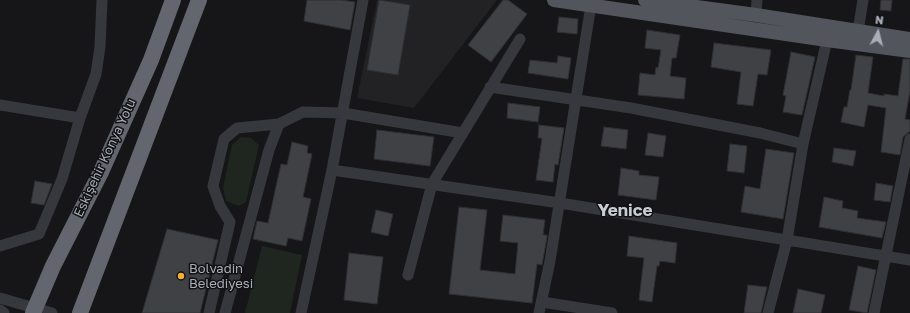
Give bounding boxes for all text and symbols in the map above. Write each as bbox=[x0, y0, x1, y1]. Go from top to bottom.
north arrow bbox=[858, 12, 898, 52]
text: N bbox=[875, 13, 884, 27]
street label: Eskişehir Konya Yolu bbox=[71, 96, 139, 220]
district label: Yenice bbox=[597, 201, 653, 221]
place label: Bolvadin Belediyesi bbox=[189, 261, 253, 292]
marker: Bolvadin Belediyesi bbox=[176, 271, 186, 281]

